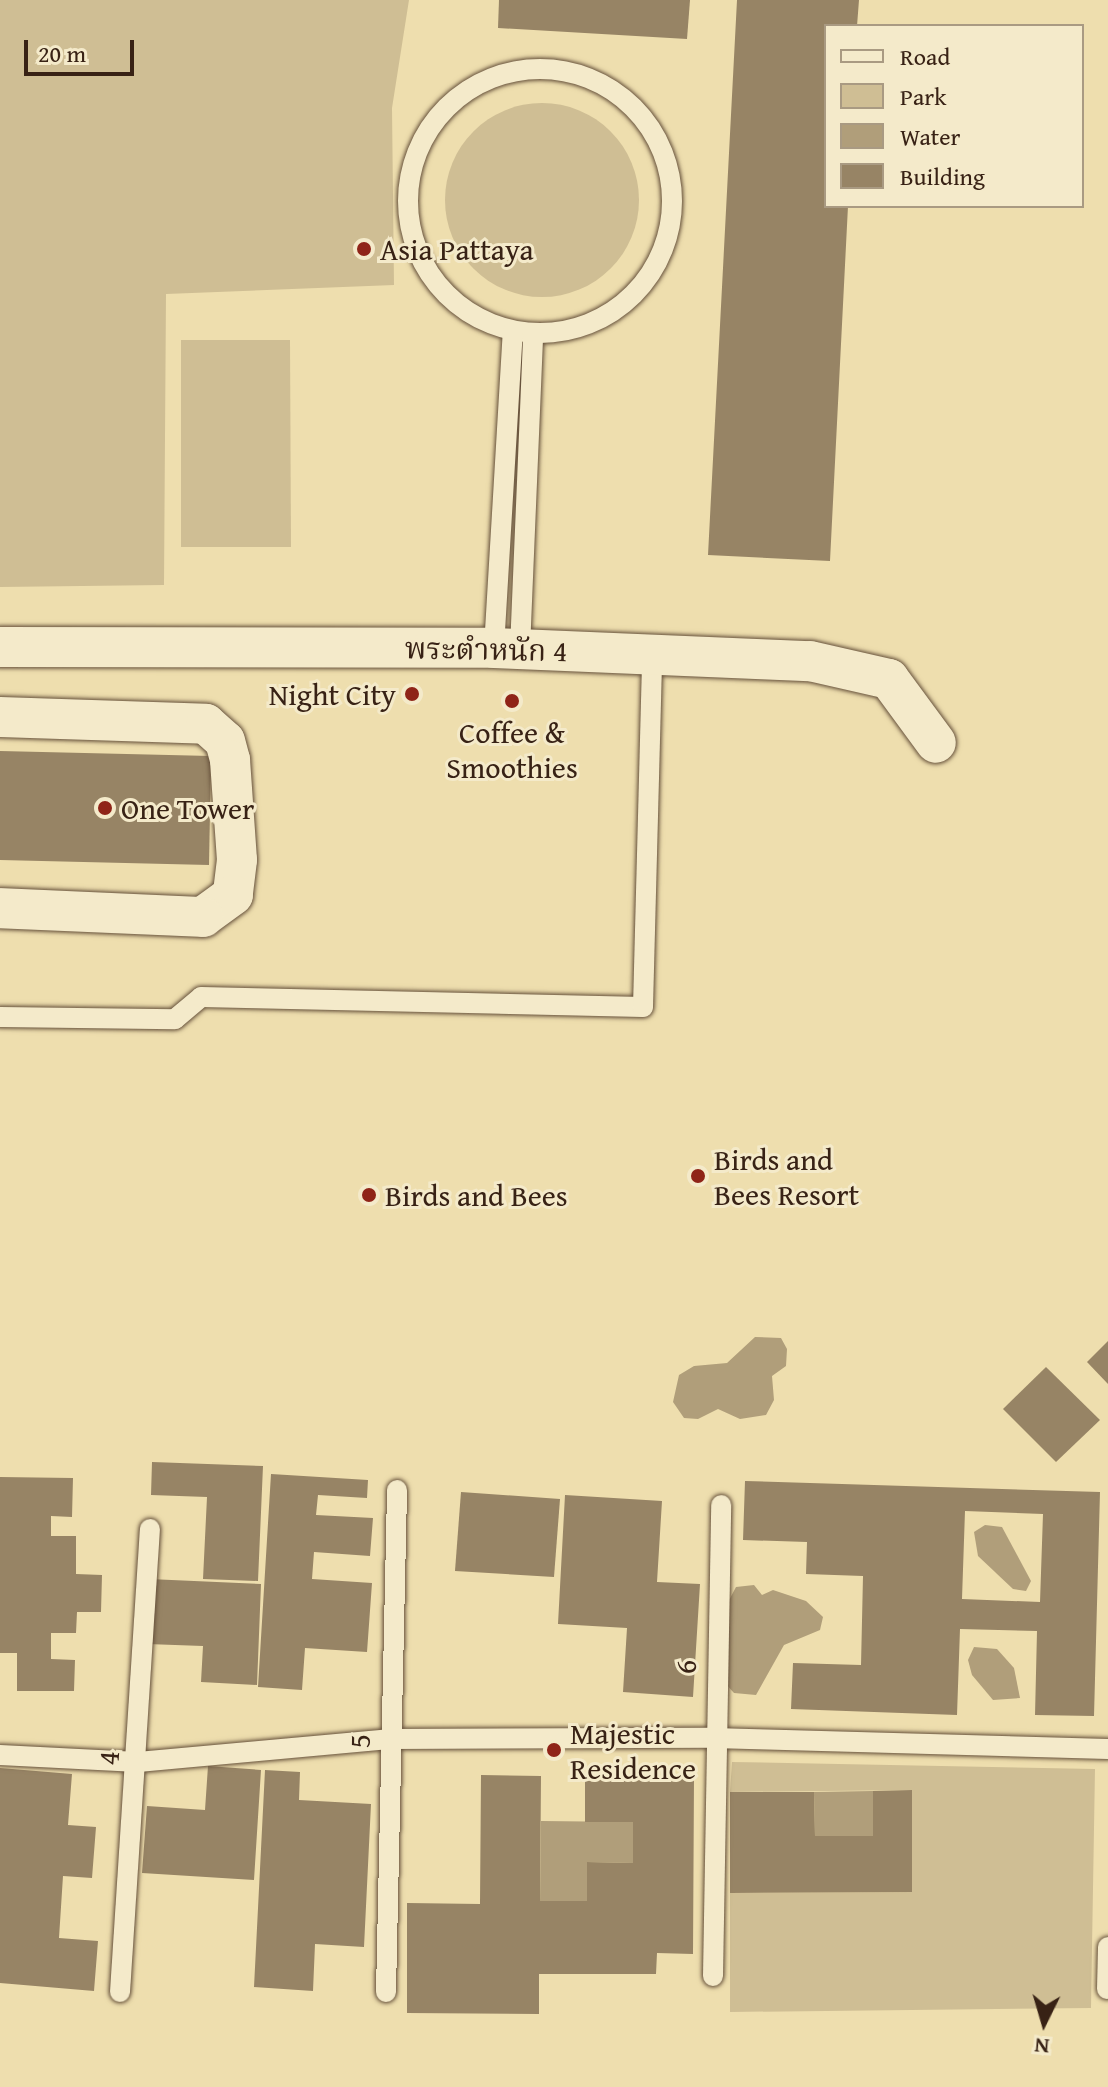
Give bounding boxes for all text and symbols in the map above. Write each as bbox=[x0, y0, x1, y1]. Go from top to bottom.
scale bar bbox=[28, 24, 138, 74]
legend bbox=[824, 24, 1084, 208]
text: 20 m bbox=[38, 36, 86, 71]
text: Road bbox=[900, 39, 950, 74]
text: Park bbox=[900, 79, 946, 114]
text: Water bbox=[900, 119, 960, 154]
text: Building bbox=[900, 159, 985, 194]
place label: Asia Pattaya bbox=[380, 231, 534, 267]
marker: Asia Pattaya bbox=[355, 240, 373, 258]
street label: พระตำหนัก 4 bbox=[404, 630, 568, 668]
place label: Night City bbox=[269, 676, 396, 712]
marker: Night City bbox=[403, 685, 421, 703]
marker: Coffee & Smoothies bbox=[503, 692, 521, 710]
place label: Coffee & Smoothies bbox=[446, 714, 578, 784]
place label: One Tower bbox=[121, 790, 254, 826]
marker: One Tower bbox=[96, 799, 114, 817]
place label: Birds and Bees Resort bbox=[714, 1141, 859, 1212]
marker: Birds and Bees Resort bbox=[689, 1167, 707, 1185]
place label: Birds and Bees bbox=[385, 1177, 568, 1213]
marker: Birds and Bees bbox=[360, 1186, 378, 1204]
street label: 6 bbox=[667, 1659, 703, 1675]
place label: Majestic Residence bbox=[570, 1715, 696, 1786]
street label: 5 bbox=[341, 1733, 377, 1749]
marker: Majestic Residence bbox=[545, 1741, 563, 1759]
street label: 4 bbox=[90, 1750, 126, 1766]
north arrow bbox=[1004, 1983, 1084, 2063]
text: N bbox=[1033, 2030, 1051, 2063]

